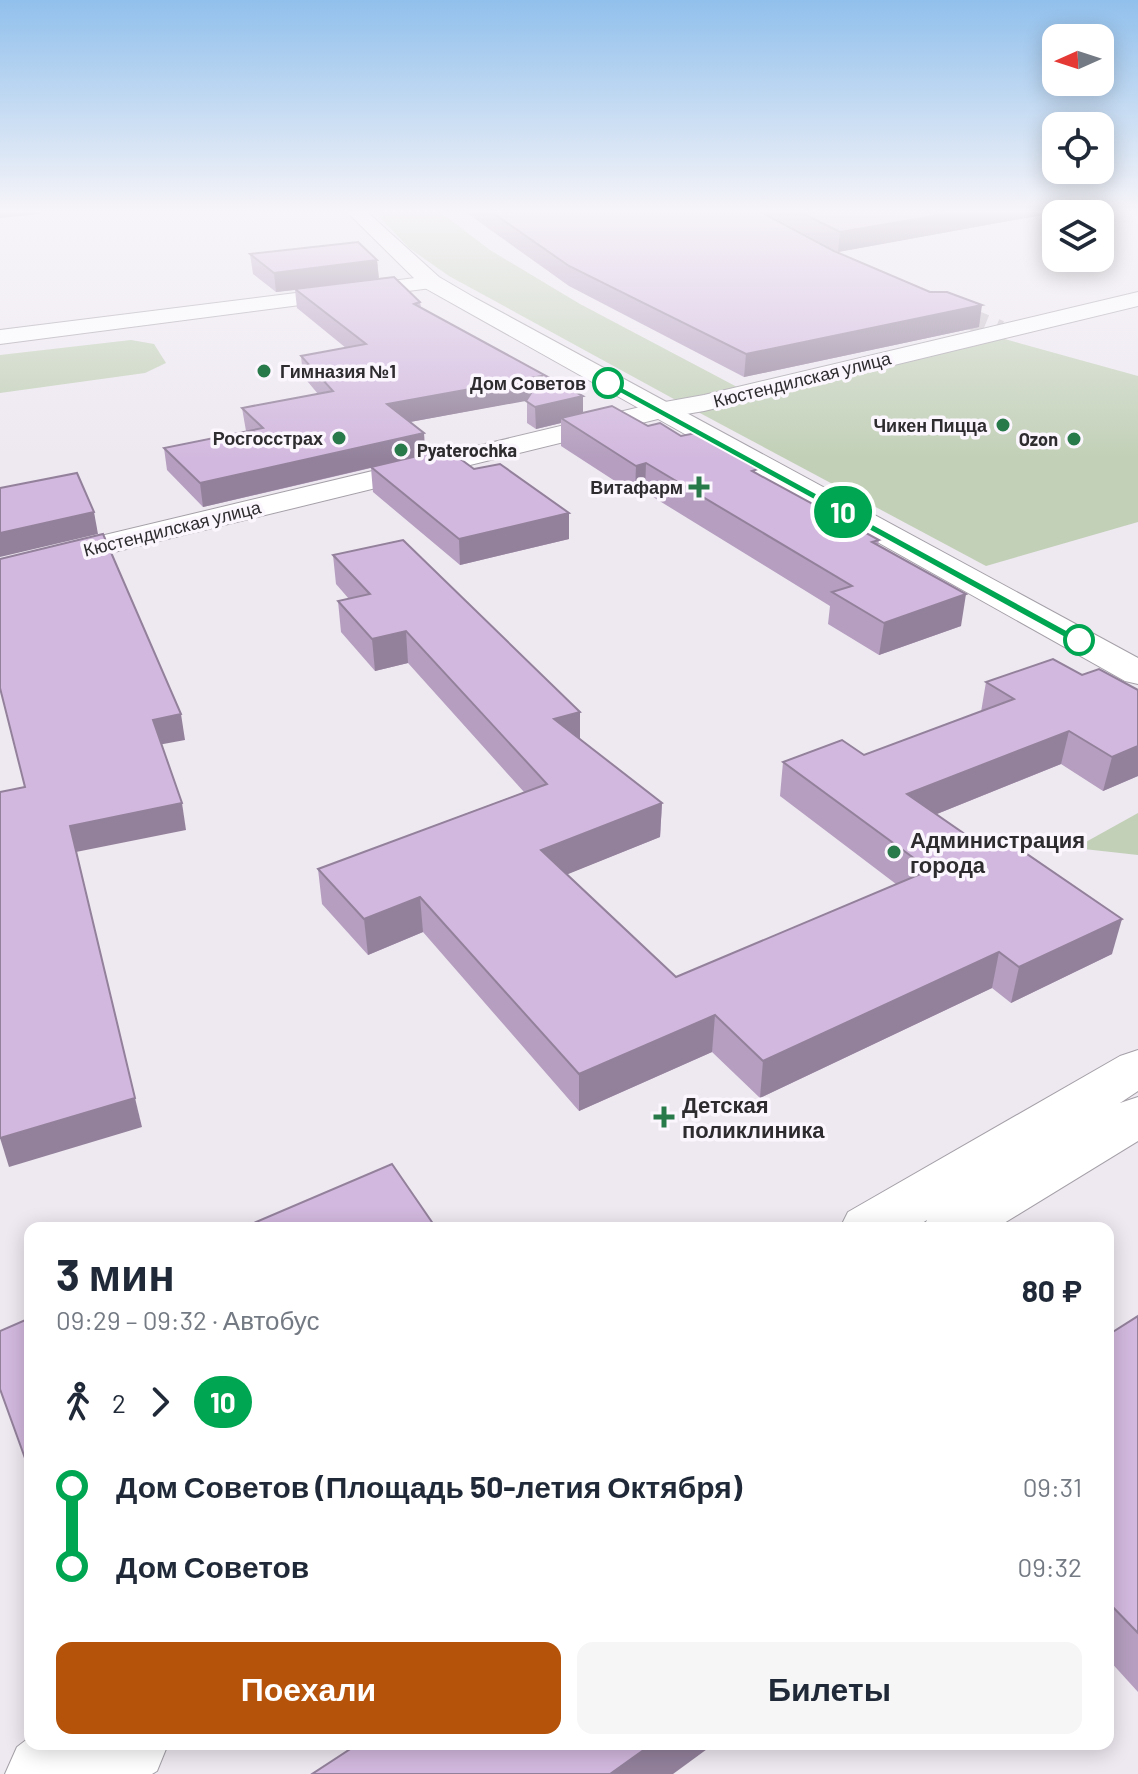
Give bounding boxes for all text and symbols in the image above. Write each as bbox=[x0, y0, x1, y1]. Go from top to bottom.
north arrow bbox=[1042, 24, 1114, 96]
map controls bbox=[1042, 24, 1114, 272]
button: locate bbox=[1042, 112, 1114, 184]
button: layers bbox=[1042, 200, 1114, 272]
street label: Кюстендилская улица bbox=[711, 346, 894, 412]
place label: Гимназия №1 bbox=[280, 360, 396, 382]
marker: Гимназия №1 bbox=[255, 362, 273, 380]
marker: Дом Советов bbox=[593, 368, 623, 398]
place label: Дом Советов bbox=[470, 372, 586, 394]
place label: Чикен Пицца bbox=[873, 414, 988, 436]
marker: Чикен Пицца bbox=[994, 416, 1012, 434]
place label: Росгосстрах bbox=[213, 427, 323, 449]
place label: Ozon bbox=[1019, 428, 1058, 450]
marker: Росгосстрах bbox=[330, 429, 348, 447]
marker: Ozon bbox=[1065, 430, 1083, 448]
place label: Pyaterochka bbox=[417, 439, 517, 461]
marker: Pyaterochka bbox=[392, 441, 410, 459]
place label: Витафарм bbox=[590, 476, 683, 498]
marker: Витафарм bbox=[690, 478, 708, 496]
line badge: 10 bbox=[807, 486, 879, 538]
street label: Кюстендилская улица bbox=[81, 495, 264, 561]
text: 10 bbox=[830, 495, 856, 529]
unlabelled marker bbox=[1064, 625, 1094, 655]
place label: Администрация города bbox=[910, 826, 1085, 878]
marker: Администрация города bbox=[885, 843, 903, 861]
place label: Детская поликлиника bbox=[682, 1091, 825, 1142]
marker: Детская поликлиника bbox=[653, 1106, 675, 1128]
text: 3 мин bbox=[56, 1247, 175, 1300]
text: 80 ₽ bbox=[1022, 1272, 1082, 1308]
text: 09:29 – 09:32 · Автобус bbox=[56, 1304, 320, 1335]
icon: walk bbox=[56, 1380, 100, 1424]
icon: forward bbox=[138, 1380, 182, 1424]
text: 10 bbox=[210, 1385, 236, 1419]
text: 2 bbox=[112, 1387, 126, 1418]
text: Дом Советов (Площадь 50‐летия Октября) bbox=[116, 1468, 742, 1504]
text: 09:31 bbox=[1023, 1471, 1082, 1502]
text: Дом Советов bbox=[116, 1548, 309, 1584]
text: 09:32 bbox=[1018, 1551, 1082, 1582]
button: Поехали bbox=[56, 1642, 561, 1734]
button: Билеты bbox=[577, 1642, 1082, 1734]

